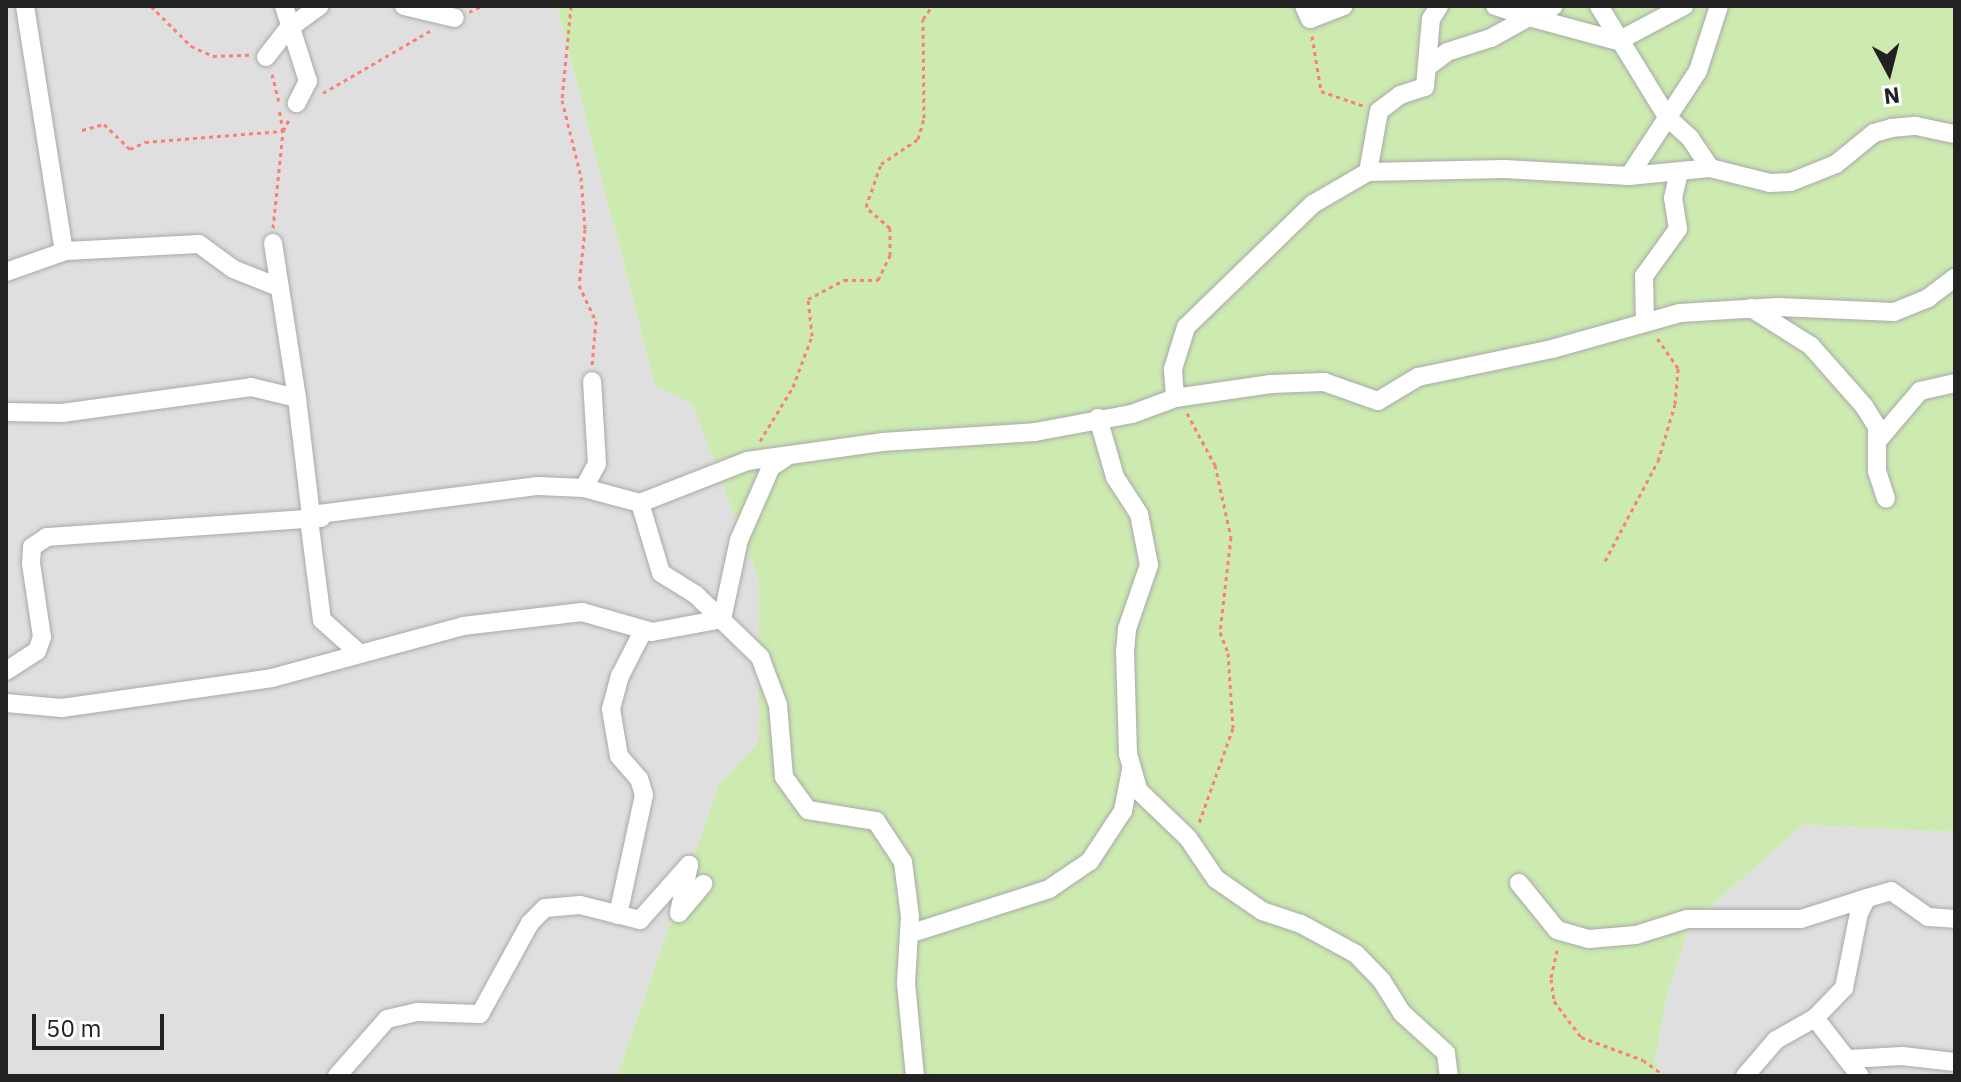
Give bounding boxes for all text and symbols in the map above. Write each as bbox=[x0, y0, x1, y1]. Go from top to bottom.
north arrow bbox=[1849, 32, 1929, 112]
text: N bbox=[1882, 81, 1902, 112]
scale bar bbox=[36, 998, 168, 1048]
text: 50 m bbox=[46, 1012, 101, 1044]

